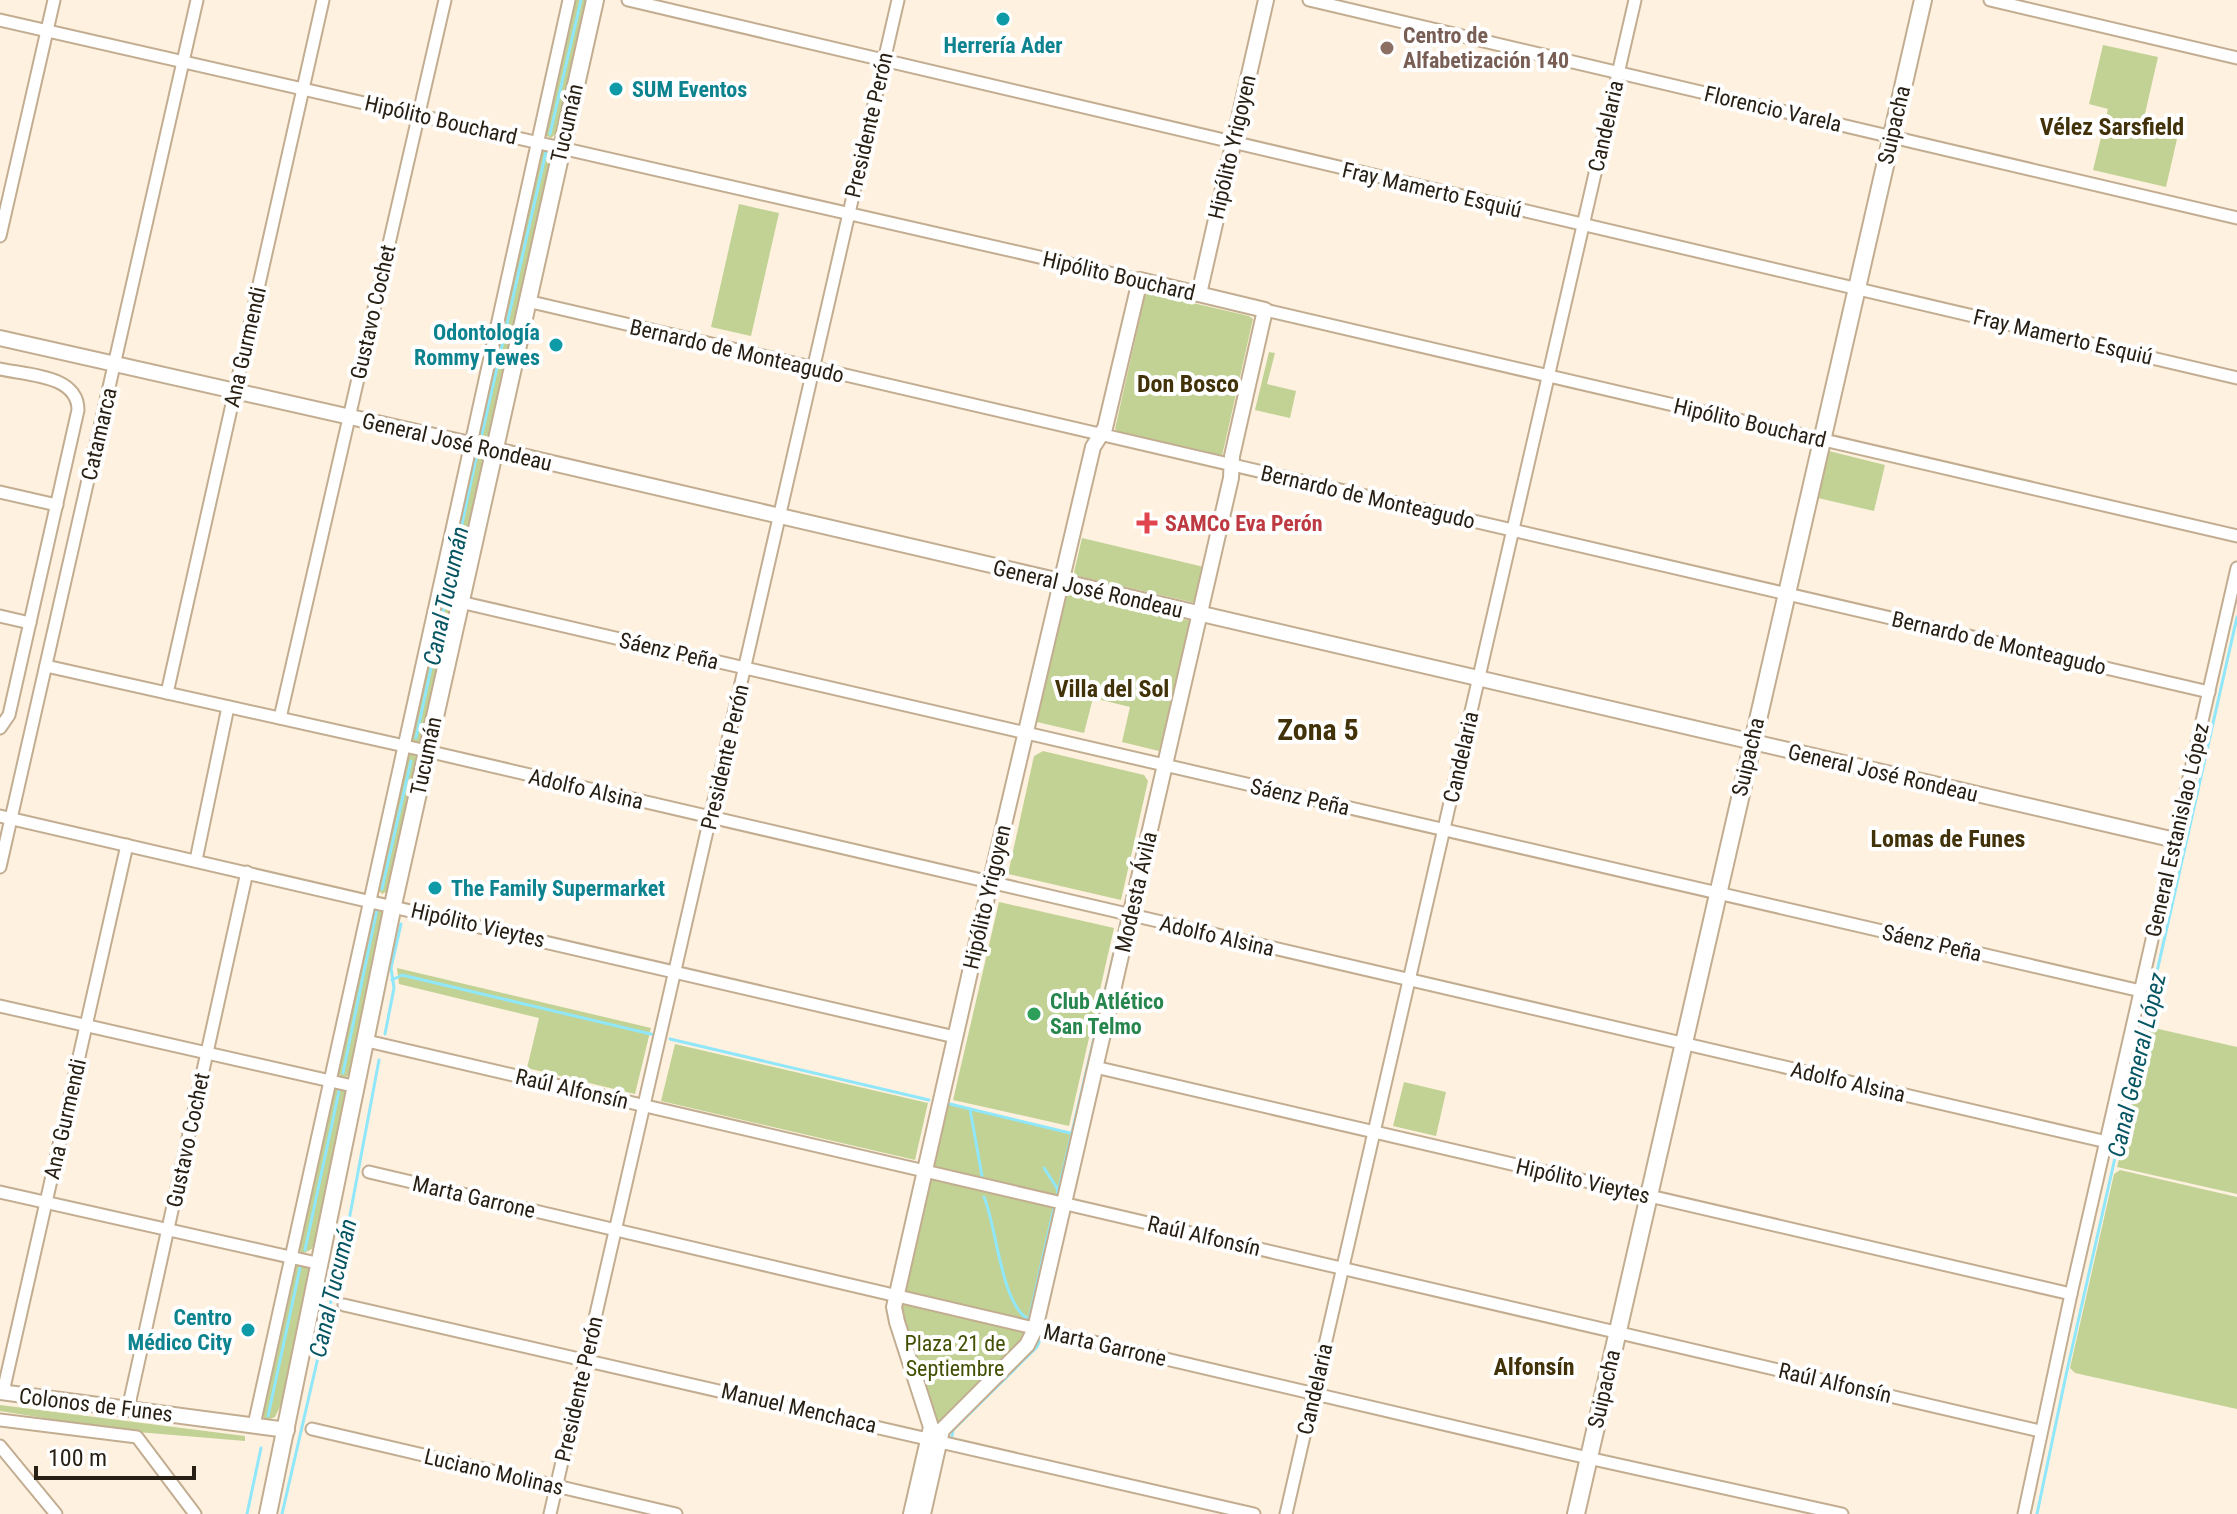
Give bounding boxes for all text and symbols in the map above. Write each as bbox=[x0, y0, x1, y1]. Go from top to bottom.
marker: Herrería Ader bbox=[994, 10, 1012, 28]
place label: Centro de Alfabetización 140 bbox=[1403, 23, 1569, 73]
place label: Herrería Ader bbox=[943, 33, 1063, 58]
marker: Centro de Alfabetización 140 bbox=[1378, 39, 1396, 57]
street label: Presidente Perón bbox=[840, 50, 898, 200]
street label: Hipólito Yrigoyen bbox=[1203, 72, 1261, 222]
place label: SUM Eventos bbox=[632, 77, 747, 102]
street label: Candelaria bbox=[1583, 78, 1629, 174]
marker: SUM Eventos bbox=[607, 80, 625, 98]
street label: Tucumán bbox=[546, 81, 588, 165]
street label: Florencio Varela bbox=[1702, 81, 1844, 137]
street label: Suipacha bbox=[1873, 83, 1915, 167]
street label: Hipólito Bouchard bbox=[362, 90, 520, 150]
district label: Vélez Sarsfield bbox=[2040, 113, 2184, 141]
street label: Fray Mamerto Esquiú bbox=[1340, 157, 1524, 223]
street label: Gustavo Cochet bbox=[345, 242, 401, 382]
street label: Hipólito Bouchard bbox=[1040, 246, 1198, 306]
street label: Ana Gurmendi bbox=[219, 284, 271, 410]
street label: Fray Mamerto Esquiú bbox=[1971, 304, 2155, 370]
street label: Bernardo de Monteagudo bbox=[627, 314, 847, 388]
place label: Odontología Rommy Tewes bbox=[414, 320, 540, 370]
marker: Odontología Rommy Tewes bbox=[547, 336, 565, 354]
district label: Don Bosco bbox=[1137, 370, 1239, 398]
street label: Catamarca bbox=[76, 385, 122, 483]
street label: Hipólito Bouchard bbox=[1671, 393, 1829, 453]
street label: General José Rondeau bbox=[360, 408, 554, 476]
street label: Bernardo de Monteagudo bbox=[1258, 460, 1478, 534]
place label: SAMCo Eva Perón bbox=[1165, 511, 1322, 536]
marker: SAMCo Eva Perón bbox=[1136, 512, 1158, 534]
water label: Canal Tucumán bbox=[418, 524, 474, 668]
street label: General José Rondeau bbox=[991, 555, 1185, 623]
street label: Bernardo de Monteagudo bbox=[1889, 606, 2109, 680]
street label: Sáenz Peña bbox=[617, 627, 721, 675]
district label: Villa del Sol bbox=[1055, 675, 1169, 703]
street label: Presidente Perón bbox=[696, 682, 754, 832]
street label: Candelaria bbox=[1438, 709, 1484, 805]
district label: Zona 5 bbox=[1277, 712, 1359, 747]
street label: Tucumán bbox=[405, 714, 447, 798]
street label: Suipacha bbox=[1727, 715, 1769, 799]
street label: General Estanislao López bbox=[2140, 721, 2214, 939]
street label: General José Rondeau bbox=[1786, 739, 1980, 807]
street label: Adolfo Alsina bbox=[526, 764, 646, 814]
street label: Sáenz Peña bbox=[1248, 773, 1352, 821]
street label: Hipólito Yrigoyen bbox=[958, 822, 1016, 972]
district label: Lomas de Funes bbox=[1870, 825, 2026, 853]
street label: Modesta Ávila bbox=[1110, 829, 1162, 955]
place label: The Family Supermarket bbox=[451, 876, 665, 901]
marker: The Family Supermarket bbox=[426, 879, 444, 897]
street label: Hipólito Vieytes bbox=[409, 897, 547, 953]
street label: Adolfo Alsina bbox=[1157, 911, 1277, 961]
street label: Sáenz Peña bbox=[1880, 919, 1984, 967]
water label: Canal General López bbox=[2102, 969, 2172, 1160]
place label: Club Atlético San Telmo bbox=[1050, 989, 1164, 1039]
marker: Club Atlético San Telmo bbox=[1025, 1005, 1043, 1023]
street label: Ana Gurmendi bbox=[39, 1056, 91, 1182]
street label: Adolfo Alsina bbox=[1788, 1057, 1908, 1107]
street label: Raúl Alfonsín bbox=[513, 1064, 631, 1114]
street label: Gustavo Cochet bbox=[162, 1070, 214, 1210]
street label: Hipólito Vieytes bbox=[1514, 1153, 1652, 1209]
street label: Marta Garrone bbox=[410, 1171, 538, 1223]
street label: Raúl Alfonsín bbox=[1145, 1211, 1263, 1261]
water label: Canal Tucumán bbox=[303, 1216, 363, 1360]
place label: Centro Médico City bbox=[128, 1305, 232, 1355]
street label: Presidente Perón bbox=[550, 1314, 608, 1464]
street label: Marta Garrone bbox=[1041, 1319, 1169, 1371]
marker: Centro Médico City bbox=[239, 1321, 257, 1339]
park label: Plaza 21 de Septiembre bbox=[904, 1331, 1006, 1381]
street label: Candelaria bbox=[1292, 1341, 1338, 1437]
street label: Suipacha bbox=[1583, 1347, 1625, 1431]
district label: Alfonsín bbox=[1494, 1353, 1575, 1381]
street label: Raúl Alfonsín bbox=[1776, 1358, 1894, 1408]
street label: Manuel Menchaca bbox=[719, 1378, 879, 1438]
street label: Colonos de Funes bbox=[18, 1383, 174, 1427]
scale bar bbox=[36, 1430, 194, 1480]
text: 100 m bbox=[48, 1444, 107, 1472]
street label: Luciano Molinas bbox=[422, 1444, 566, 1500]

